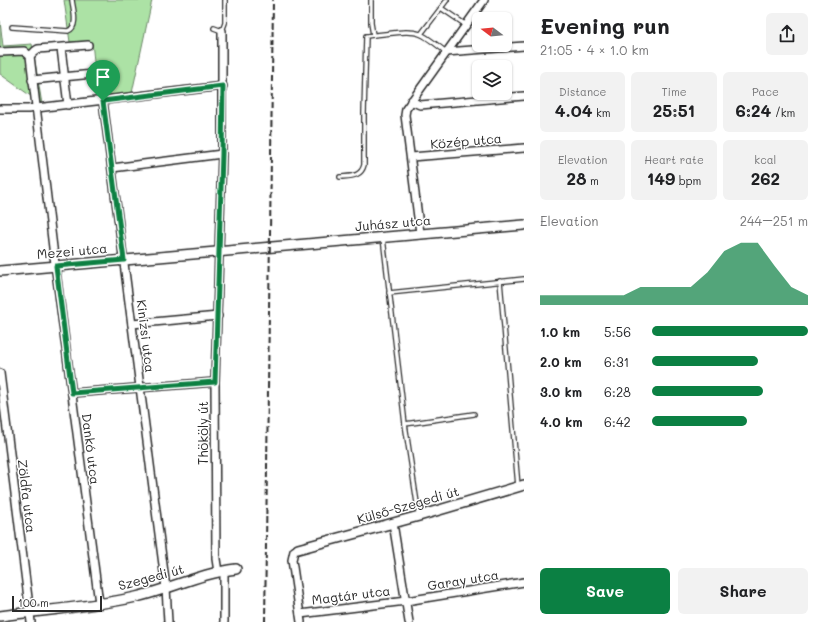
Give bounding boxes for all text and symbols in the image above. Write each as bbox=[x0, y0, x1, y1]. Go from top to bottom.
text: Evening run bbox=[540, 11, 670, 40]
north arrow bbox=[472, 12, 512, 52]
map controls bbox=[472, 12, 512, 100]
button: share bbox=[766, 13, 808, 55]
text: 21:05 · 4 × 1.0 km bbox=[540, 41, 649, 58]
pin bbox=[86, 60, 120, 101]
button: layers bbox=[472, 60, 512, 100]
icon: arrive bbox=[92, 66, 114, 88]
text: Distance bbox=[559, 84, 606, 99]
text: Time bbox=[661, 84, 687, 99]
text: Pace bbox=[752, 84, 779, 99]
text: 4.04 bbox=[555, 99, 592, 121]
text: 25:51 bbox=[653, 99, 695, 121]
text: 6:24 bbox=[735, 99, 771, 121]
text: km bbox=[592, 105, 611, 120]
text: /km bbox=[771, 105, 795, 120]
street label: Közép utca bbox=[430, 129, 502, 152]
text: Elevation bbox=[558, 152, 607, 167]
text: Heart rate bbox=[644, 152, 704, 167]
text: kcal bbox=[754, 152, 776, 167]
text: 28 bbox=[566, 167, 587, 189]
text: 149 bbox=[647, 167, 675, 189]
text: 262 bbox=[751, 167, 780, 189]
text: m bbox=[587, 173, 599, 188]
text: bpm bbox=[675, 173, 701, 188]
street label: Juhász utca bbox=[354, 211, 432, 234]
text: Elevation bbox=[540, 212, 598, 229]
text: 244–251 m bbox=[740, 212, 808, 229]
street label: Mezei utca bbox=[36, 239, 108, 262]
street label: Kinizsi utca bbox=[134, 299, 159, 373]
text: 1.0 km bbox=[540, 323, 580, 340]
text: 5:56 bbox=[604, 323, 631, 340]
text: 2.0 km bbox=[540, 353, 582, 370]
text: 6:31 bbox=[604, 353, 629, 370]
text: 3.0 km bbox=[540, 383, 582, 400]
text: 6:28 bbox=[604, 383, 631, 400]
street label: Thököly út bbox=[194, 401, 211, 465]
street label: Dankó utca bbox=[79, 412, 104, 485]
text: 4.0 km bbox=[540, 413, 583, 430]
text: 6:42 bbox=[604, 413, 631, 430]
street label: Zöldfa utca bbox=[15, 458, 40, 534]
street label: Külső-Szegedi út bbox=[355, 482, 461, 527]
street label: Szegedi út bbox=[116, 560, 186, 593]
street label: Garay utca bbox=[426, 565, 500, 594]
button: Save bbox=[540, 568, 670, 614]
button: Share bbox=[678, 568, 808, 614]
street label: Magtár utca bbox=[311, 581, 391, 608]
scale bar bbox=[12, 594, 102, 613]
text: 100 m bbox=[18, 595, 49, 610]

